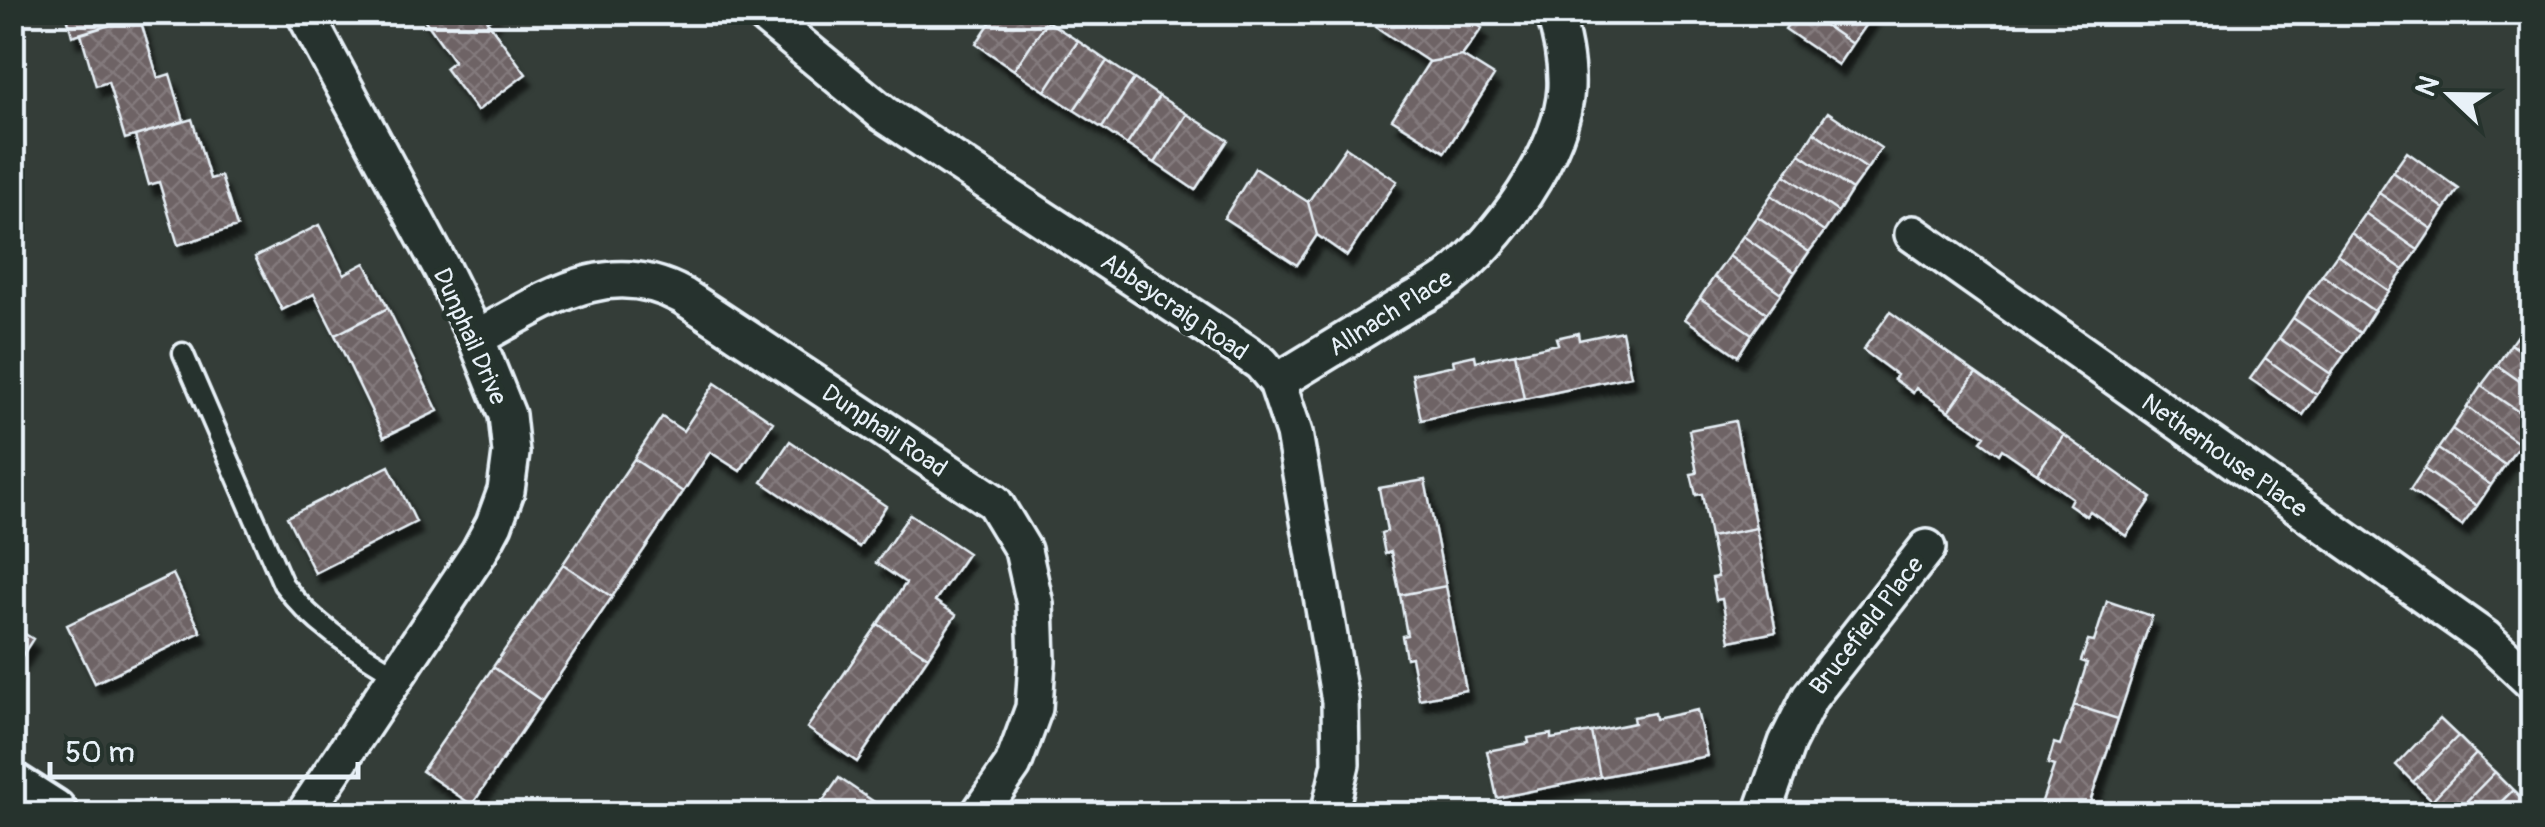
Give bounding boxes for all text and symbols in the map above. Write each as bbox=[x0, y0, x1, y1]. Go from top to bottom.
north arrow bbox=[2400, 45, 2500, 145]
text: N bbox=[2408, 71, 2448, 102]
street label: Abbeycraig Road bbox=[1095, 247, 1254, 368]
street label: Dunphail Drive bbox=[426, 263, 514, 410]
street label: Allnach Place bbox=[1323, 263, 1459, 364]
street label: Dunphail Road bbox=[816, 378, 953, 485]
street label: Netherhouse Place bbox=[2135, 388, 2314, 525]
street label: Brucefield Place bbox=[1803, 550, 1931, 702]
scale bar bbox=[50, 717, 358, 779]
text: 50 m bbox=[65, 734, 135, 771]

